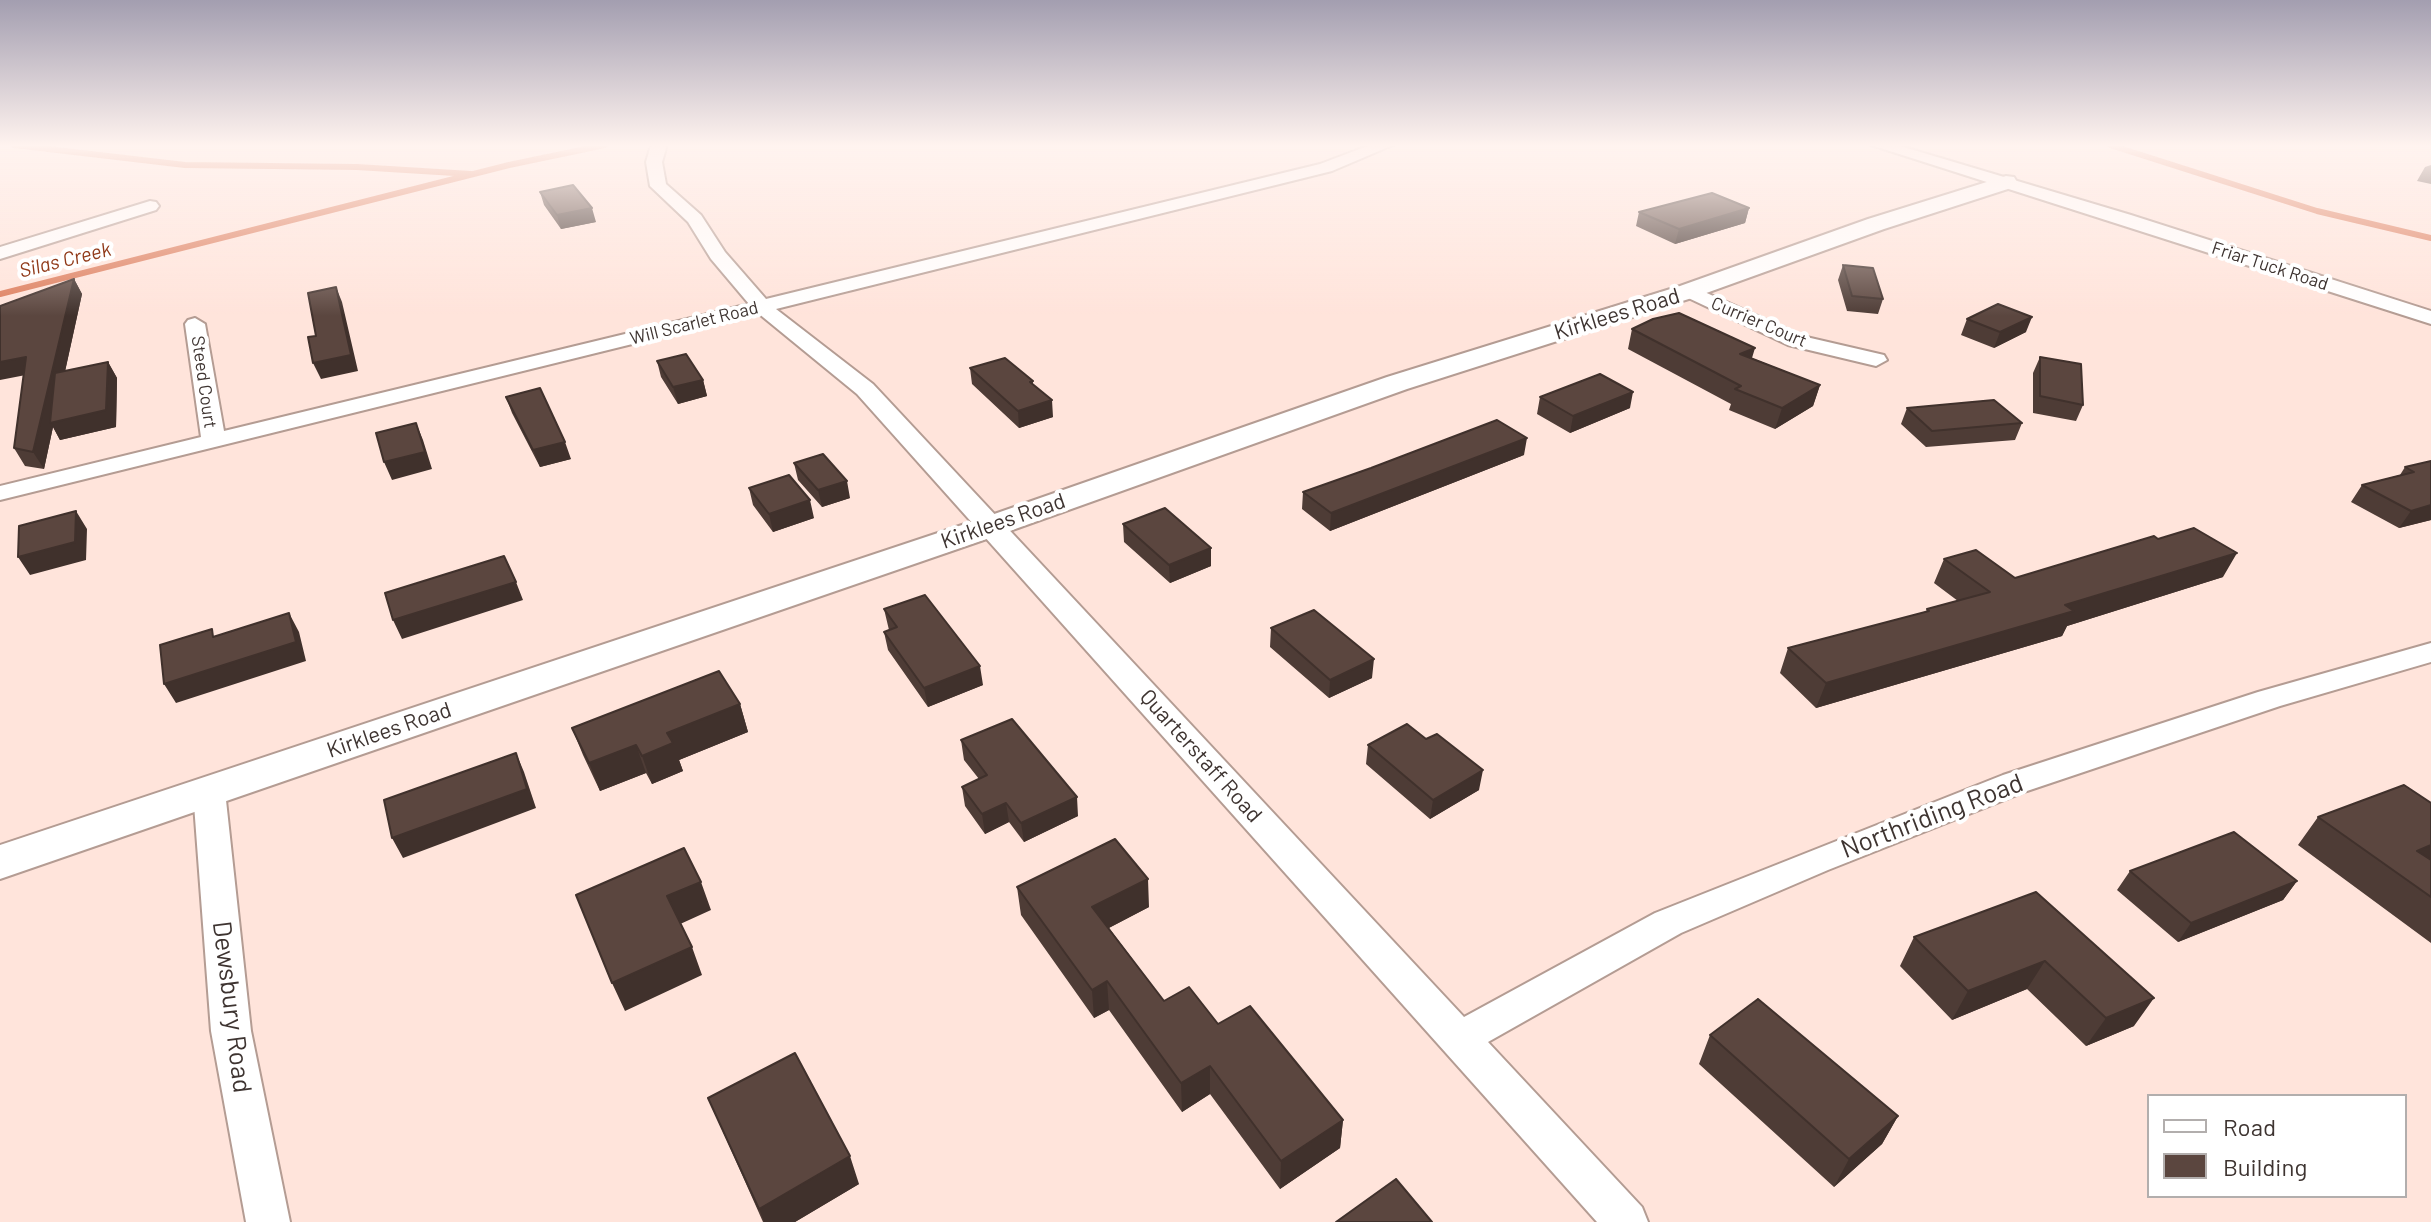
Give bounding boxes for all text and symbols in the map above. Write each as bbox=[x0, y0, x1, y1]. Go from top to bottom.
water label: Silas Creek bbox=[17, 237, 113, 283]
street label: Friar Tuck Road bbox=[2209, 237, 2331, 295]
street label: Kirklees Road bbox=[1551, 282, 1683, 346]
street label: Currier Court bbox=[1708, 292, 1810, 352]
street label: Will Scarlet Road bbox=[628, 297, 760, 349]
street label: Steed Court bbox=[187, 334, 221, 430]
street label: Kirklees Road bbox=[937, 487, 1069, 555]
street label: Quarterstaff Road bbox=[1134, 684, 1268, 828]
street label: Kirklees Road bbox=[323, 696, 455, 764]
street label: Northriding Road bbox=[1837, 767, 2027, 865]
street label: Dewsbury Road bbox=[206, 919, 258, 1095]
legend bbox=[2147, 1094, 2407, 1198]
text: Road bbox=[2223, 1112, 2276, 1141]
text: Building bbox=[2223, 1152, 2307, 1181]

